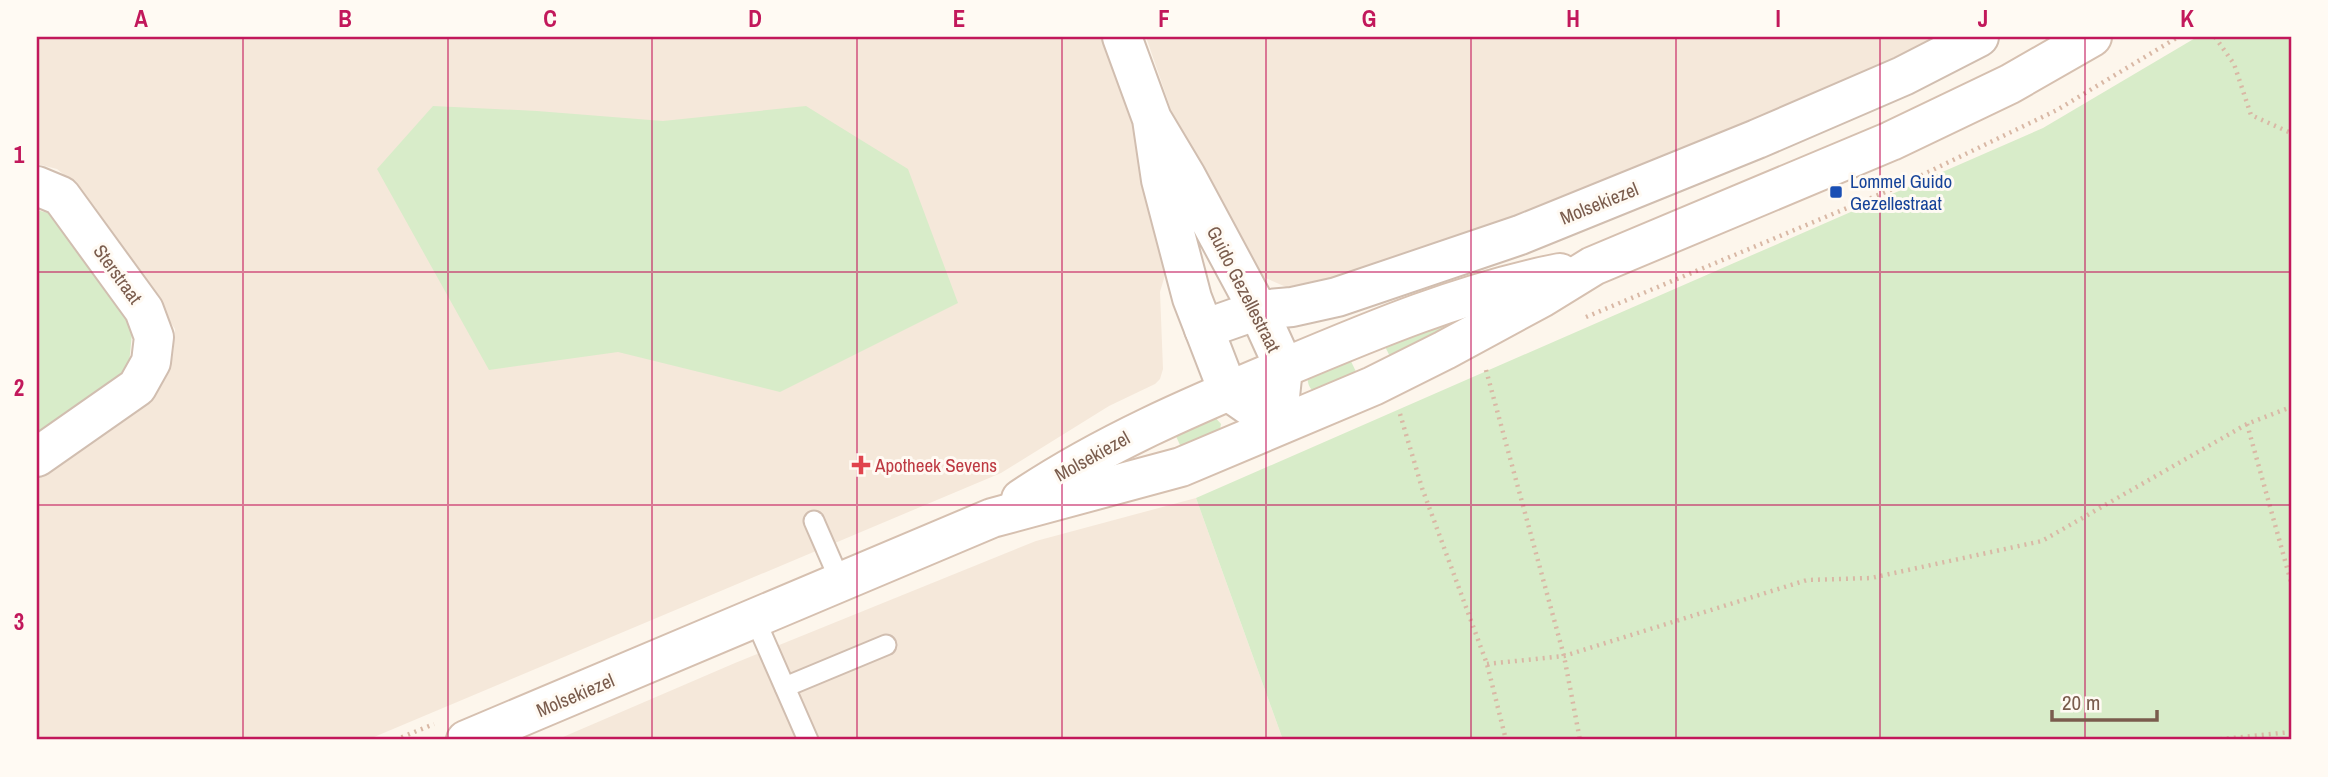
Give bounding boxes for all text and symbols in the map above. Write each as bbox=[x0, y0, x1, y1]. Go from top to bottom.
text: A bbox=[134, 3, 148, 34]
text: B bbox=[338, 3, 352, 34]
text: C bbox=[543, 3, 557, 34]
text: D bbox=[748, 3, 762, 34]
text: E bbox=[953, 3, 965, 34]
text: F bbox=[1158, 3, 1170, 34]
text: G bbox=[1362, 3, 1376, 34]
text: H bbox=[1566, 3, 1580, 34]
text: I bbox=[1775, 3, 1781, 34]
text: J bbox=[1978, 3, 1988, 34]
text: K bbox=[2180, 3, 2194, 34]
text: 1 bbox=[14, 139, 25, 170]
place label: Lommel Guido Gezellestraat bbox=[1850, 168, 1952, 216]
street label: Molsekiezel bbox=[1556, 176, 1642, 230]
marker: Lommel Guido Gezellestraat bbox=[1828, 184, 1844, 200]
street label: Guido Gezellestraat bbox=[1201, 221, 1287, 357]
street label: Sterstraat bbox=[88, 239, 149, 310]
text: 2 bbox=[14, 372, 24, 403]
street label: Molsekiezel bbox=[1050, 425, 1134, 487]
place label: Apotheek Sevens bbox=[874, 452, 997, 478]
marker: Apotheek Sevens bbox=[853, 457, 869, 473]
text: 3 bbox=[14, 606, 24, 637]
street label: Molsekiezel bbox=[532, 667, 618, 723]
scale bar bbox=[2052, 679, 2156, 723]
text: 20 m bbox=[2062, 688, 2100, 717]

